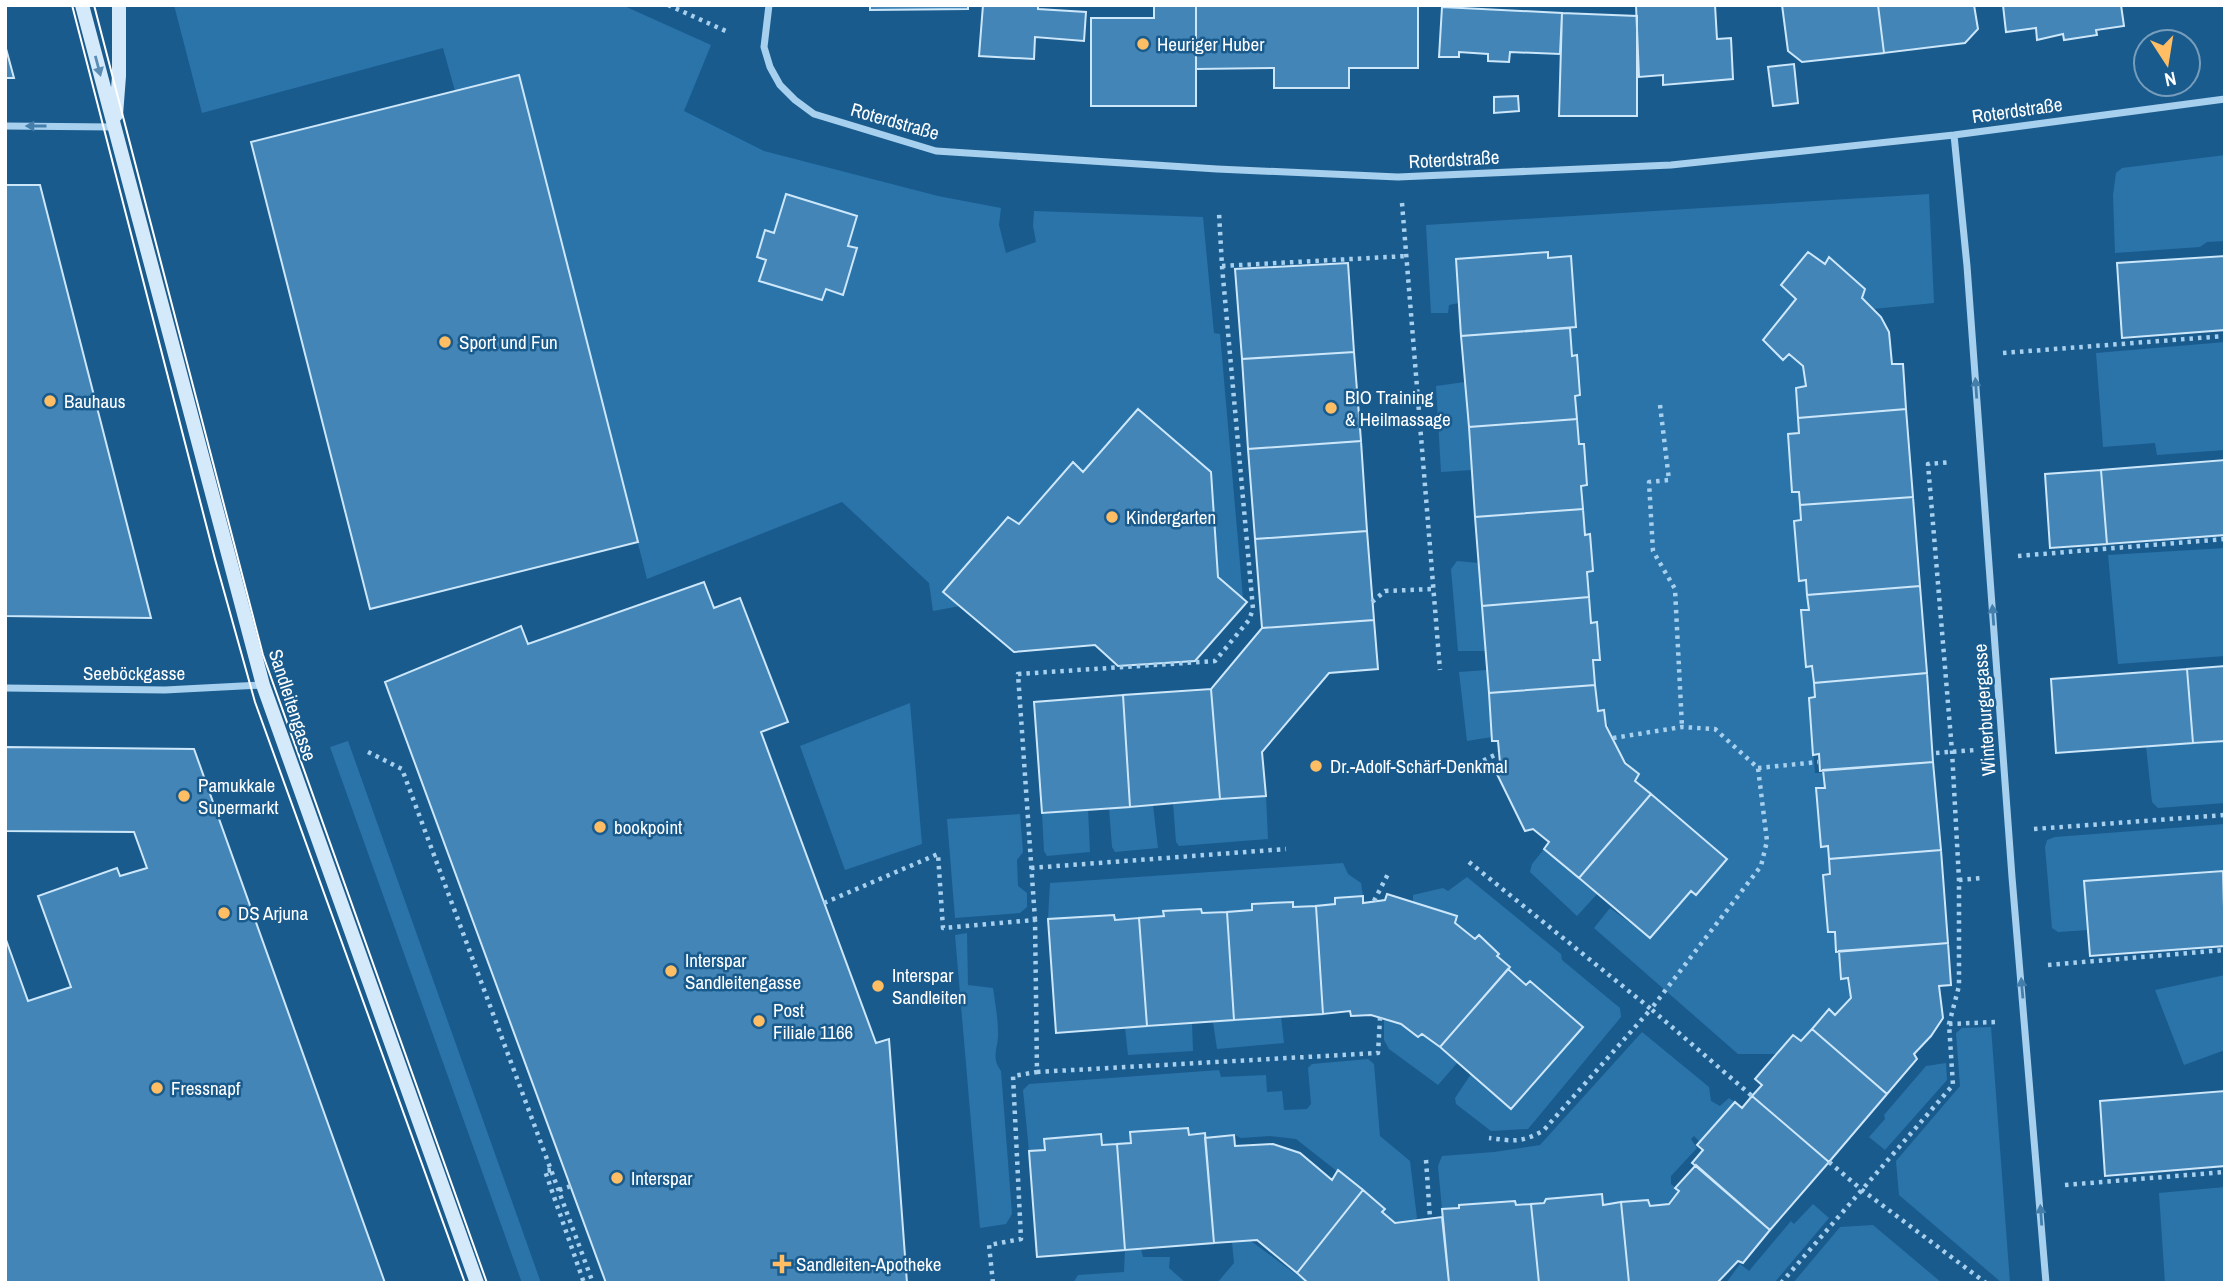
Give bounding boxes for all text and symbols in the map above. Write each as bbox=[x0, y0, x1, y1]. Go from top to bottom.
north arrow bbox=[2132, 28, 2202, 98]
place label: Heuriger Huber bbox=[1157, 31, 1265, 57]
marker: Heuriger Huber bbox=[1135, 36, 1151, 52]
one-way arrow bbox=[94, 56, 104, 77]
text: N bbox=[2162, 66, 2179, 94]
street label: Roterdstraße bbox=[1970, 91, 2064, 129]
street label: Roterdstraße bbox=[848, 96, 942, 146]
one-way arrow bbox=[24, 120, 46, 132]
street label: Roterdstraße bbox=[1408, 144, 1500, 174]
place label: Sport und Fun bbox=[459, 329, 558, 355]
marker: Sport und Fun bbox=[437, 334, 453, 350]
one-way arrow bbox=[1970, 377, 1981, 399]
place label: BIO Training & Heilmassage bbox=[1345, 384, 1451, 432]
place label: Bauhaus bbox=[64, 388, 126, 414]
marker: Bauhaus bbox=[42, 393, 58, 409]
marker: BIO Training & Heilmassage bbox=[1323, 400, 1339, 416]
place label: Kindergarten bbox=[1126, 504, 1216, 530]
marker: Kindergarten bbox=[1104, 509, 1120, 525]
one-way arrow bbox=[1987, 603, 1998, 625]
street label: Winterburgergasse bbox=[1966, 643, 2002, 777]
street label: Sandleitengasse bbox=[263, 646, 323, 764]
street label: Seeböckgasse bbox=[83, 660, 185, 686]
place label: Dr.-Adolf-Schärf-Denkmal bbox=[1330, 753, 1507, 779]
marker: Dr.-Adolf-Schärf-Denkmal bbox=[1308, 758, 1324, 774]
place label: Pamukkale Supermarkt bbox=[198, 772, 279, 820]
marker: Pamukkale Supermarkt bbox=[176, 788, 192, 804]
place label: bookpoint bbox=[614, 814, 683, 840]
marker: bookpoint bbox=[592, 819, 608, 835]
place label: DS Arjuna bbox=[238, 900, 308, 926]
marker: DS Arjuna bbox=[216, 905, 232, 921]
place label: Interspar Sandleitengasse bbox=[685, 947, 801, 995]
place label: Interspar Sandleiten bbox=[892, 962, 967, 1010]
marker: Interspar Sandleitengasse bbox=[663, 963, 679, 979]
one-way arrow bbox=[2016, 977, 2027, 999]
marker: Interspar Sandleiten bbox=[870, 978, 886, 994]
place label: Post Filiale 1166 bbox=[773, 997, 853, 1045]
marker: Post Filiale 1166 bbox=[751, 1013, 767, 1029]
place label: Fressnapf bbox=[171, 1075, 241, 1101]
marker: Fressnapf bbox=[149, 1080, 165, 1096]
place label: Interspar bbox=[631, 1165, 693, 1191]
marker: Interspar bbox=[609, 1170, 625, 1186]
one-way arrow bbox=[2035, 1203, 2046, 1225]
place label: Sandleiten-Apotheke bbox=[796, 1251, 942, 1277]
marker: Sandleiten-Apotheke bbox=[774, 1256, 790, 1272]

